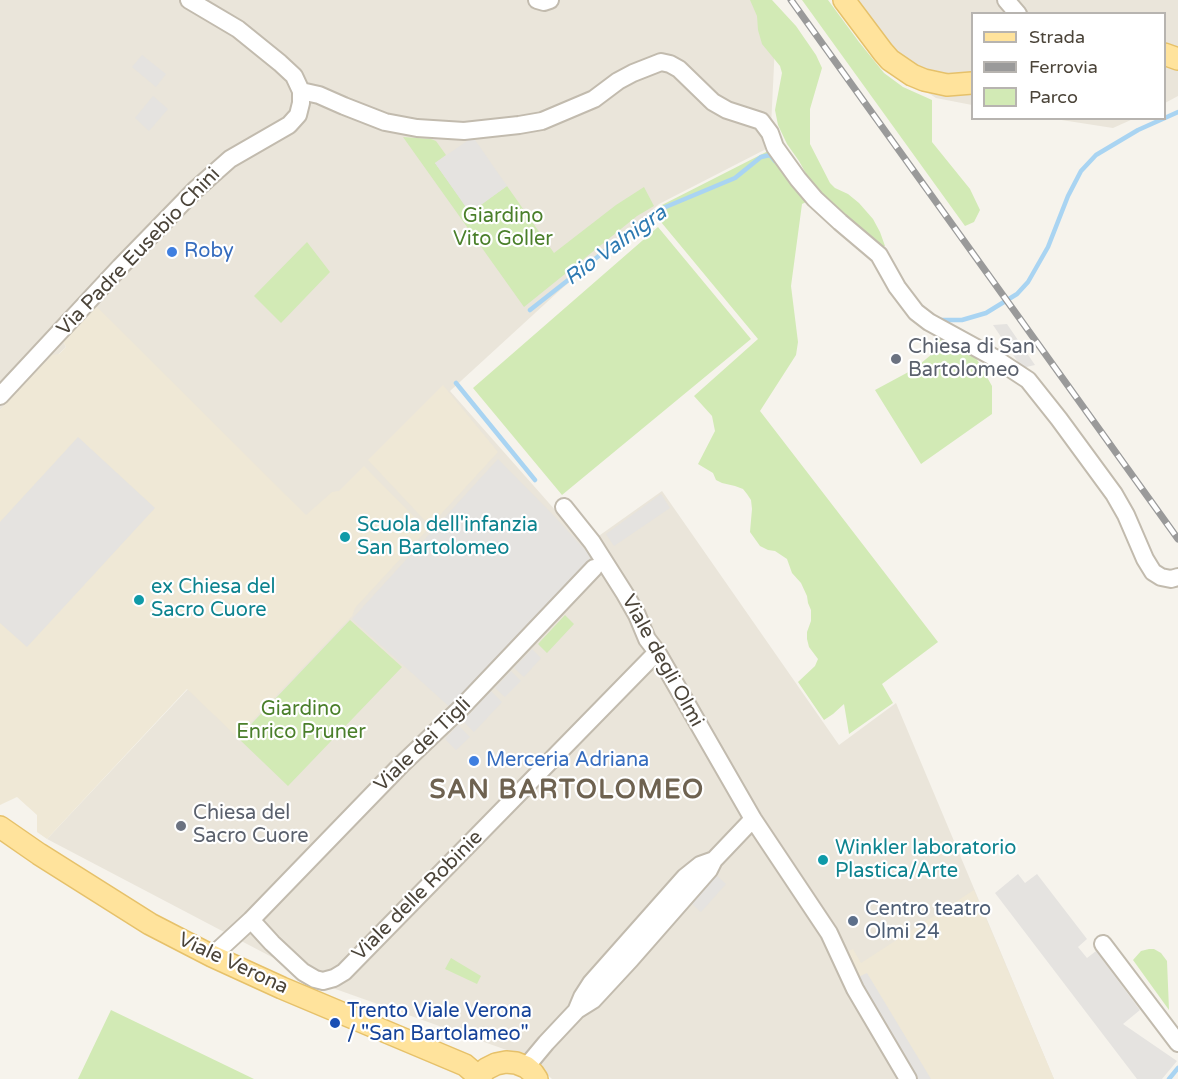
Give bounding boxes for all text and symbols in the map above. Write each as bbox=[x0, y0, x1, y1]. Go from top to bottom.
legend bbox=[971, 12, 1166, 120]
text: Strada bbox=[1029, 26, 1085, 48]
text: Ferrovia bbox=[1029, 56, 1098, 78]
text: Parco bbox=[1029, 86, 1078, 108]
street label: Via Padre Eusebio Chini bbox=[52, 163, 226, 341]
water label: Rio Valnigra bbox=[560, 201, 672, 291]
park label: Giardino Vito Goller bbox=[453, 205, 553, 252]
place label: Roby bbox=[184, 240, 234, 264]
marker: Roby bbox=[165, 245, 179, 259]
place label: Chiesa di San Bartolomeo bbox=[908, 336, 1035, 383]
marker: Chiesa di San Bartolomeo bbox=[889, 352, 903, 366]
place label: Scuola dell'infanzia San Bartolomeo bbox=[357, 514, 538, 561]
marker: Scuola dell'infanzia San Bartolomeo bbox=[338, 530, 352, 544]
place label: ex Chiesa del Sacro Cuore bbox=[151, 576, 276, 623]
street label: Viale degli Olmi bbox=[616, 591, 708, 731]
marker: ex Chiesa del Sacro Cuore bbox=[132, 593, 146, 607]
street label: Viale dei Tigli bbox=[370, 693, 476, 797]
park label: Giardino Enrico Pruner bbox=[236, 698, 366, 745]
place label: Merceria Adriana bbox=[486, 749, 649, 773]
marker: Merceria Adriana bbox=[467, 754, 481, 768]
district label: SAN BARTOLOMEO bbox=[429, 775, 705, 807]
place label: Chiesa del Sacro Cuore bbox=[193, 802, 309, 849]
marker: Chiesa del Sacro Cuore bbox=[174, 819, 188, 833]
street label: Viale delle Robinie bbox=[348, 826, 488, 966]
place label: Winkler laboratorio Plastica/Arte bbox=[835, 837, 1016, 884]
marker: Winkler laboratorio Plastica/Arte bbox=[816, 853, 830, 867]
place label: Centro teatro Olmi 24 bbox=[865, 898, 991, 945]
marker: Centro teatro Olmi 24 bbox=[846, 914, 860, 928]
street label: Viale Verona bbox=[174, 928, 292, 1000]
place label: Trento Viale Verona / "San Bartolameo" bbox=[347, 1000, 532, 1047]
marker: Trento Viale Verona / "San Bartolameo" bbox=[328, 1016, 342, 1030]

